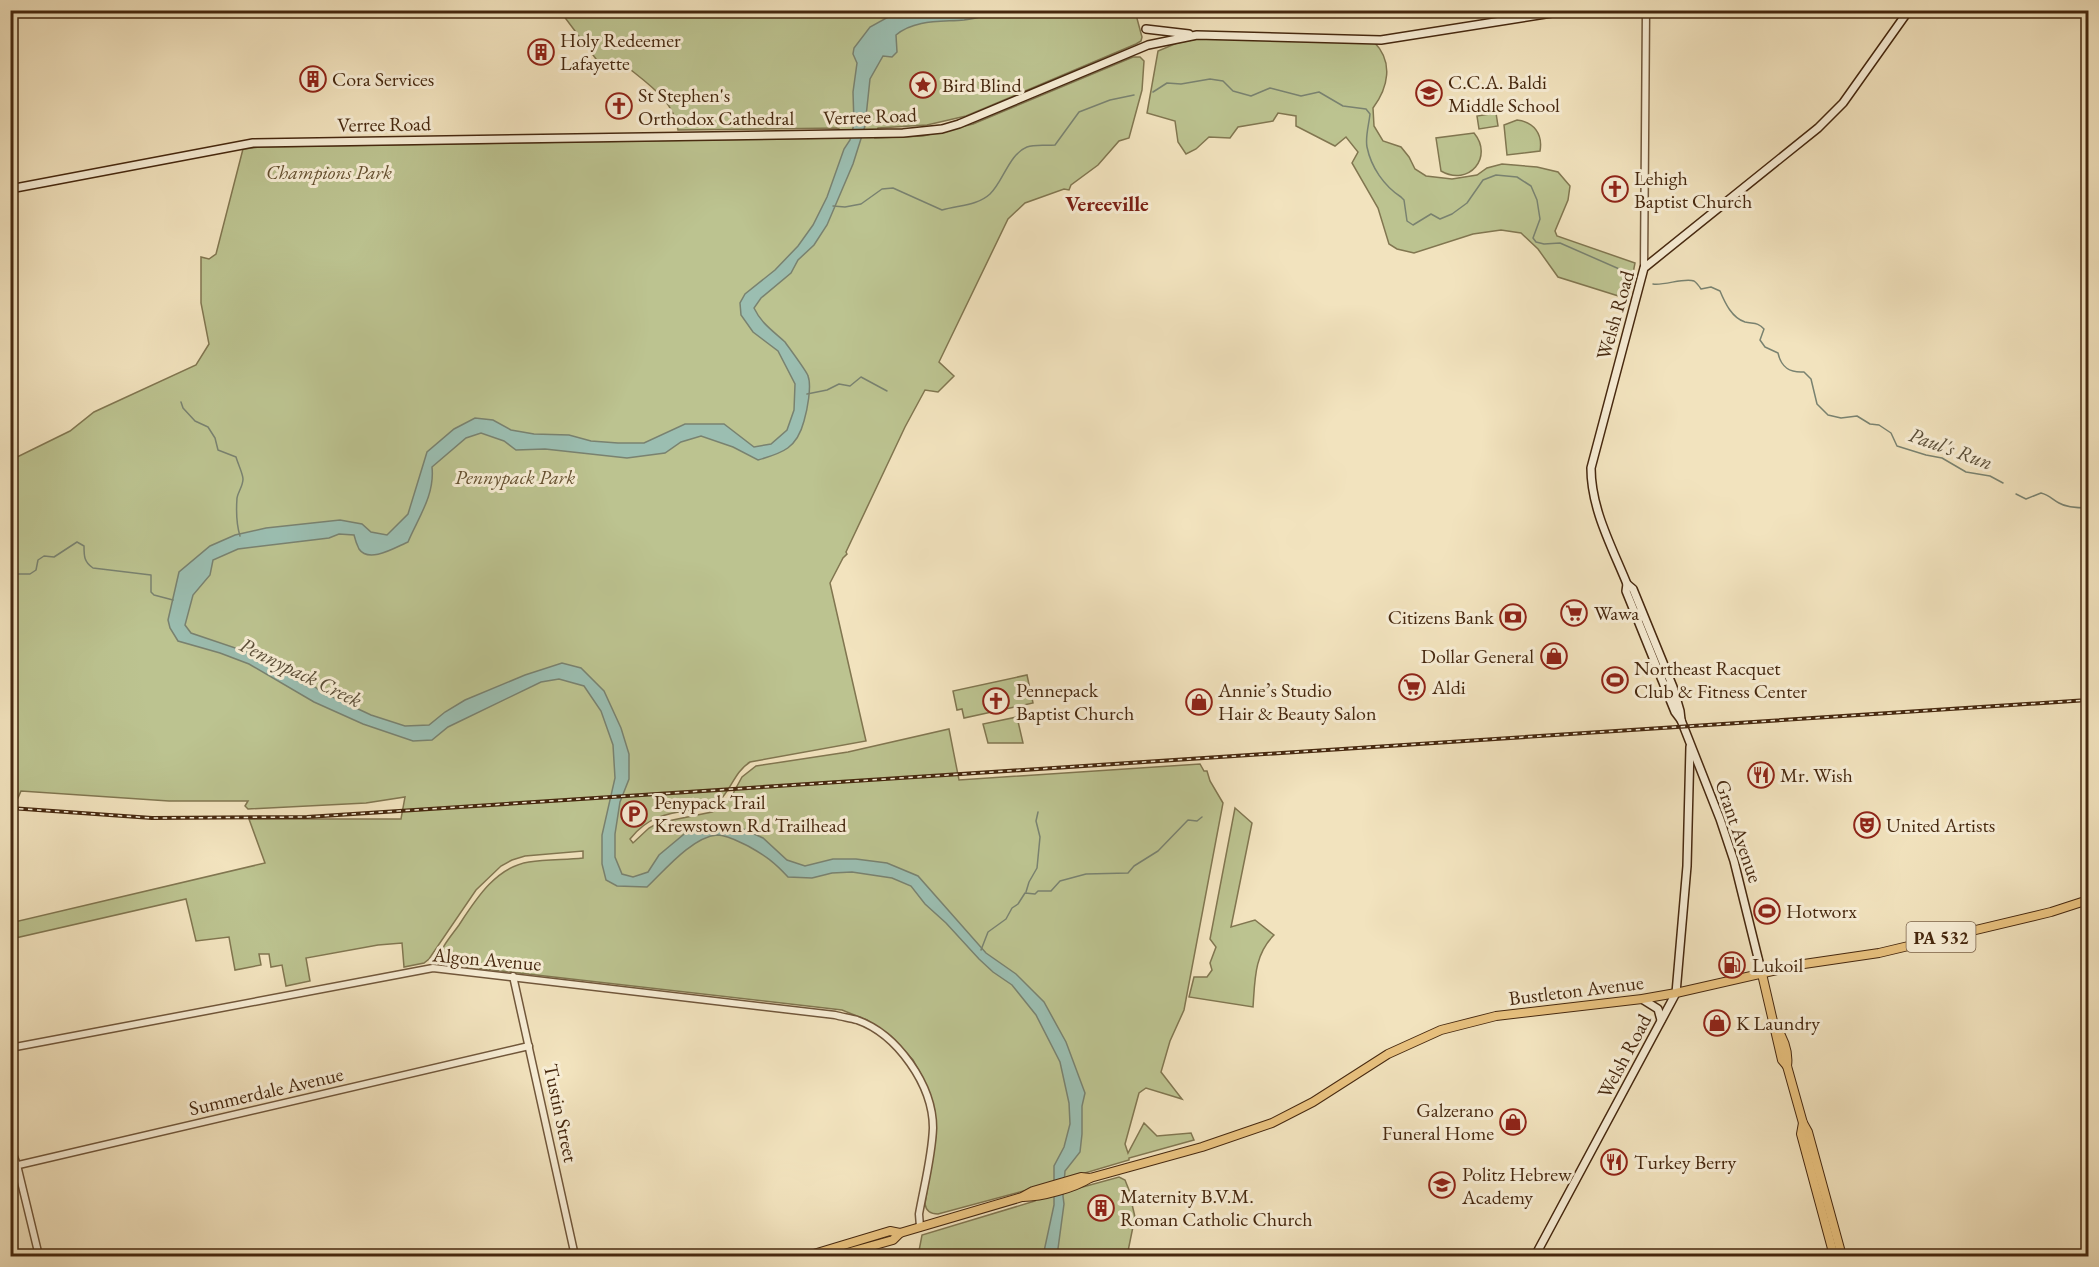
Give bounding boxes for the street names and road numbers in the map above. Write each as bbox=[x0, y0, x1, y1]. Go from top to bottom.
street label: Verree Road bbox=[823, 101, 918, 131]
street label: Verree Road bbox=[337, 110, 432, 138]
street label: Welsh Road bbox=[1590, 267, 1640, 363]
street label: Grant Avenue bbox=[1709, 776, 1769, 886]
road number: PA 532 bbox=[1906, 922, 1976, 952]
street label: Algon Avenue bbox=[430, 941, 543, 977]
street label: Bustleton Avenue bbox=[1507, 969, 1645, 1011]
street label: Welsh Road bbox=[1591, 1009, 1657, 1103]
street label: Summerdale Avenue bbox=[186, 1061, 346, 1121]
street label: Tustin Street bbox=[538, 1061, 584, 1165]

